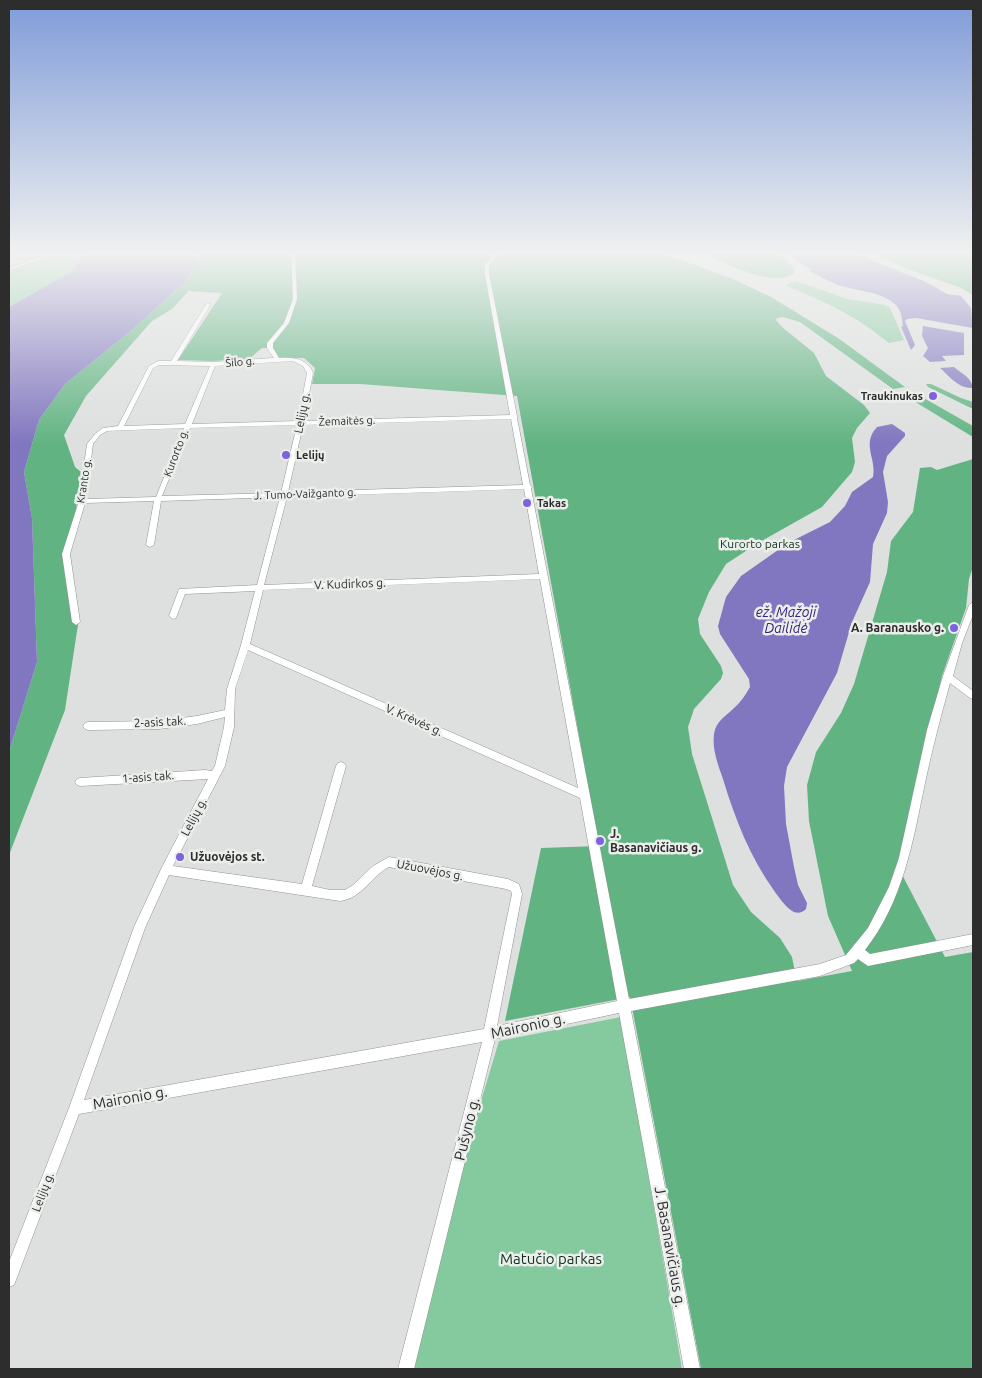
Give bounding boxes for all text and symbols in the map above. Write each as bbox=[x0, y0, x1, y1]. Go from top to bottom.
street label: Šilo g. bbox=[225, 354, 255, 370]
place label: Traukinukas bbox=[861, 389, 923, 403]
marker: Traukinukas bbox=[927, 390, 939, 402]
street label: Lelijų g. bbox=[291, 391, 313, 435]
street label: Žemaitės g. bbox=[318, 413, 376, 429]
street label: Kurorto g. bbox=[161, 427, 191, 479]
place label: Lelijų bbox=[296, 448, 325, 462]
marker: Lelijų bbox=[280, 449, 292, 461]
street label: Kranto g. bbox=[74, 458, 94, 504]
street label: J. Tumo-Vaižganto g. bbox=[254, 486, 356, 502]
place label: Takas bbox=[537, 496, 566, 510]
marker: Takas bbox=[521, 497, 533, 509]
park label: Kurorto parkas bbox=[720, 537, 800, 551]
street label: V. Kudirkos g. bbox=[314, 576, 386, 592]
water label: ež. Mažoji Dailidė bbox=[756, 604, 816, 636]
place label: A. Baranausko g. bbox=[851, 621, 944, 635]
marker: A. Baranausko g. bbox=[948, 622, 960, 634]
street label: V. Krėvės g. bbox=[383, 701, 445, 739]
street label: 2-asis tak. bbox=[133, 713, 187, 731]
street label: 1-asis tak. bbox=[121, 768, 175, 786]
street label: Lelijų g. bbox=[178, 795, 210, 839]
place label: J. Basanavičiaus g. bbox=[610, 827, 701, 855]
marker: J. Basanavičiaus g. bbox=[594, 835, 606, 847]
place label: Užuovėjos st. bbox=[190, 850, 265, 864]
marker: Užuovėjos st. bbox=[174, 851, 186, 863]
street label: Užuovėjos g. bbox=[395, 856, 465, 884]
street label: Maironio g. bbox=[489, 1009, 567, 1043]
street label: Maironio g. bbox=[91, 1083, 169, 1113]
street label: Pušyno g. bbox=[450, 1096, 484, 1162]
street label: Lelijų g. bbox=[29, 1170, 57, 1214]
street label: J. Basanavičiaus g. bbox=[651, 1185, 689, 1309]
park label: Matučio parkas bbox=[500, 1250, 602, 1268]

